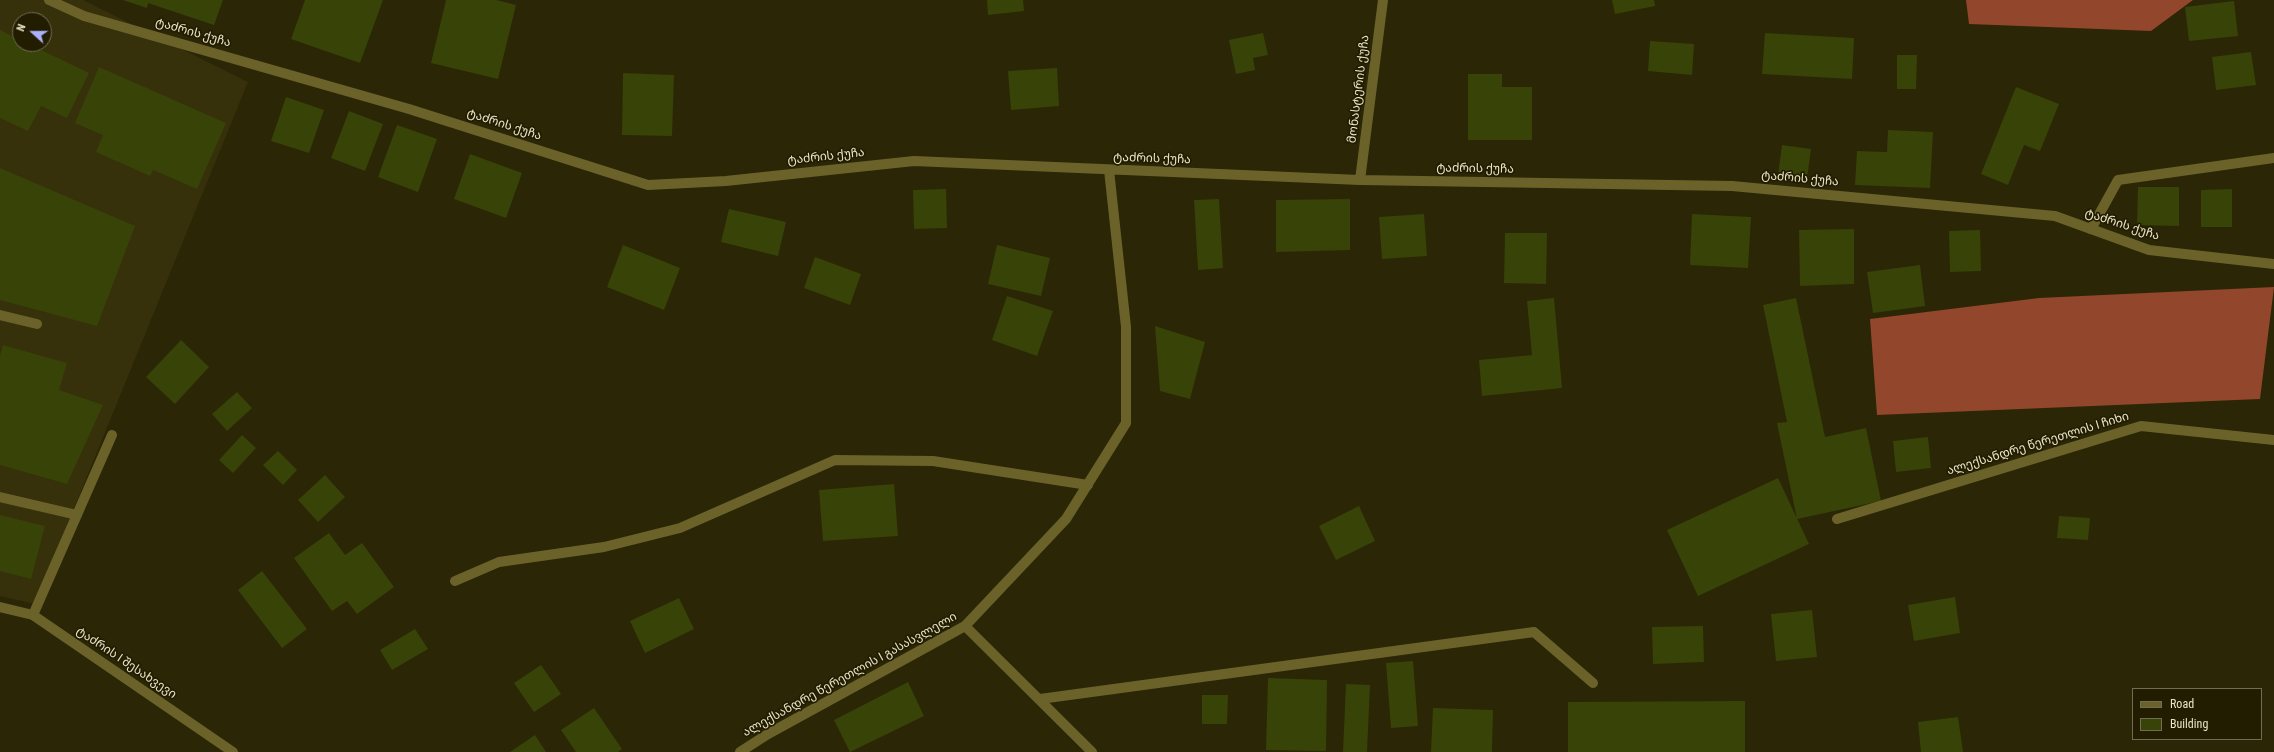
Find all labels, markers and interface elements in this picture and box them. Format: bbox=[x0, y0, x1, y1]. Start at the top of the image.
north arrow bbox=[12, 12, 52, 52]
street label: ტაძრის ქუჩა bbox=[154, 15, 232, 51]
text: N bbox=[14, 22, 29, 33]
street label: მონასტერის ქუჩა bbox=[1345, 34, 1373, 144]
street label: ტაძრის ქუჩა bbox=[465, 106, 543, 144]
street label: ტაძრის ქუჩა bbox=[787, 146, 865, 168]
street label: ტაძრის ქუჩა bbox=[1113, 150, 1191, 168]
street label: ტაძრის ქუჩა bbox=[1436, 161, 1514, 177]
street label: ტაძრის ქუჩა bbox=[1761, 168, 1839, 190]
street label: ტაძრის ქუჩა bbox=[2083, 206, 2161, 244]
street label: ალექსანდრე წერეთლის I ჩიხი bbox=[1945, 409, 2131, 479]
street label: ალექსანდრე წერეთლის I გასასვლელი bbox=[740, 610, 960, 740]
street label: ტაძრის I შესახვევი bbox=[73, 624, 179, 702]
legend bbox=[2132, 688, 2262, 740]
text: Road bbox=[2170, 697, 2194, 711]
text: Building bbox=[2170, 717, 2208, 731]

